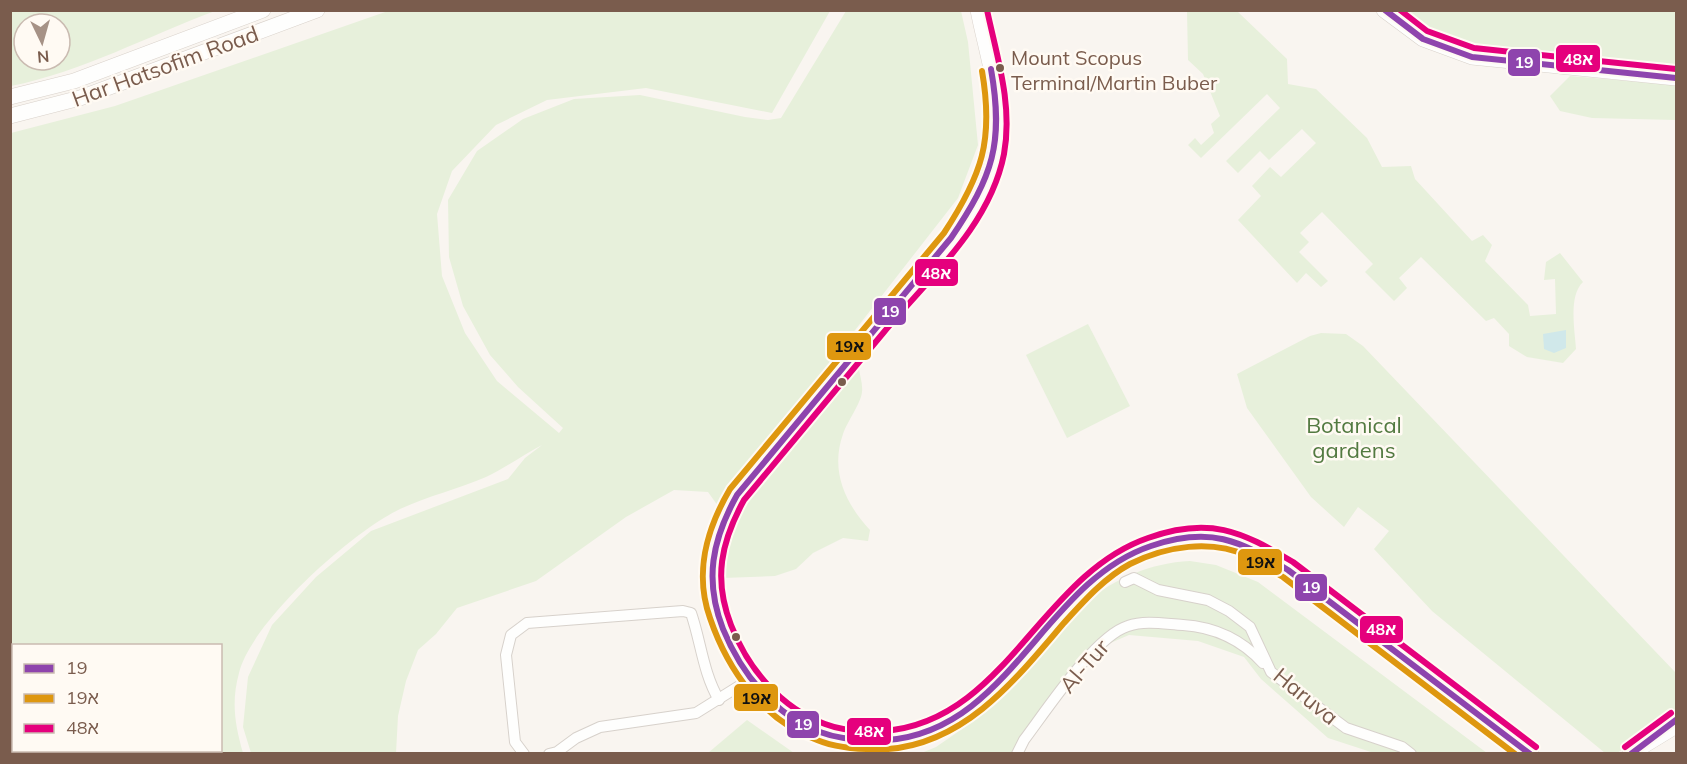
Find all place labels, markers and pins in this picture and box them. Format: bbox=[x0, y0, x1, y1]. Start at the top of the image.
place label: Mount Scopus Terminal/Martin Buber bbox=[1011, 45, 1218, 95]
marker: Mount Scopus Terminal/Martin Buber bbox=[994, 62, 1006, 74]
unlabelled marker bbox=[836, 376, 848, 388]
unlabelled marker bbox=[730, 631, 742, 643]

